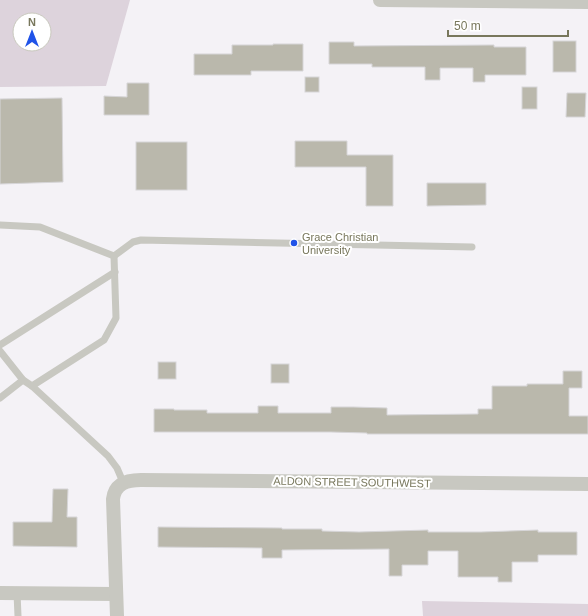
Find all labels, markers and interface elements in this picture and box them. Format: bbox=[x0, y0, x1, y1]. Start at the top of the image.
north arrow bbox=[12, 12, 52, 52]
scale bar bbox=[448, 12, 568, 38]
text: N bbox=[28, 16, 36, 28]
text: 50 m bbox=[454, 19, 481, 33]
place label: Grace Christian University bbox=[302, 231, 378, 256]
marker: Grace Christian University bbox=[289, 238, 299, 248]
street label: ALDON STREET SOUTHWEST bbox=[273, 475, 431, 489]

